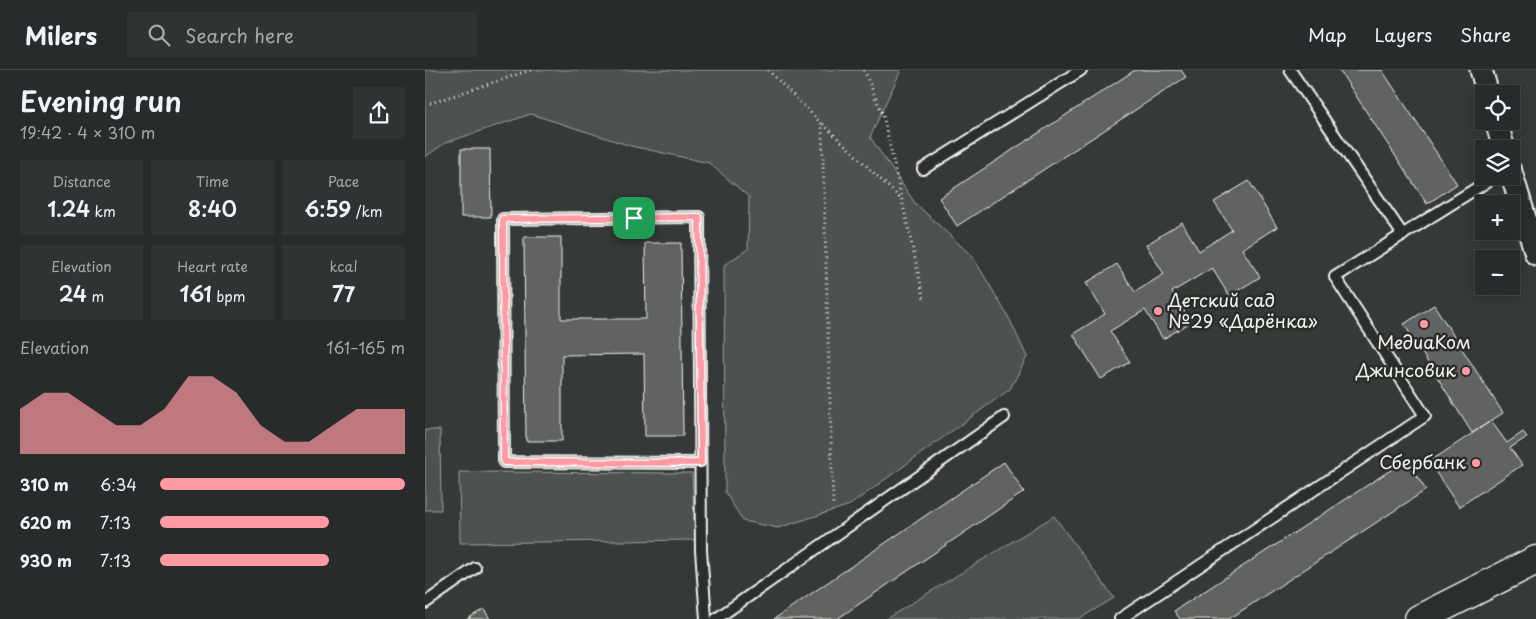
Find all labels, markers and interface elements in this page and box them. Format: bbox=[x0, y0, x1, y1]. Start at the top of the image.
search box bbox=[127, 12, 477, 57]
text: Milers bbox=[25, 17, 97, 53]
icon: search bbox=[145, 21, 173, 49]
text: Search here bbox=[185, 21, 294, 49]
text: Map bbox=[1308, 21, 1347, 48]
text: Layers bbox=[1375, 21, 1432, 48]
text: Share bbox=[1460, 21, 1511, 48]
text: Evening run bbox=[20, 79, 182, 122]
map controls bbox=[1475, 85, 1520, 295]
button: locate bbox=[1475, 85, 1520, 130]
button: share bbox=[353, 87, 405, 139]
text: 19:42 · 4 × 310 m bbox=[20, 120, 155, 144]
button: layers bbox=[1475, 140, 1520, 185]
text: Distance bbox=[52, 171, 111, 192]
text: Time bbox=[196, 171, 229, 192]
text: Pace bbox=[328, 171, 359, 192]
text: 1.24 bbox=[47, 192, 90, 224]
text: 8:40 bbox=[188, 192, 237, 224]
text: 6:59 bbox=[304, 192, 351, 224]
button: + bbox=[1475, 195, 1520, 240]
pin bbox=[613, 197, 655, 239]
text: km bbox=[90, 201, 116, 222]
text: /km bbox=[351, 201, 383, 222]
icon: arrive bbox=[620, 204, 648, 232]
button: − bbox=[1475, 250, 1520, 295]
text: Elevation bbox=[51, 256, 112, 277]
text: Heart rate bbox=[177, 256, 248, 277]
text: kcal bbox=[330, 256, 357, 277]
text: 24 bbox=[59, 277, 87, 309]
text: 161 bbox=[180, 277, 212, 309]
text: 77 bbox=[332, 277, 355, 309]
text: m bbox=[87, 286, 104, 307]
text: bpm bbox=[212, 286, 245, 307]
place label: Детский сад №29 «Дарёнка» bbox=[1167, 286, 1318, 334]
marker: Детский сад №29 «Дарёнка» bbox=[1152, 305, 1164, 317]
marker: МедиаКом bbox=[1418, 318, 1430, 330]
place label: МедиаКом bbox=[1377, 328, 1471, 355]
text: Elevation bbox=[20, 335, 89, 359]
text: 161–165 m bbox=[326, 335, 405, 359]
place label: Джинсовик bbox=[1355, 356, 1456, 383]
marker: Джинсовик bbox=[1460, 365, 1472, 377]
place label: Сбербанк bbox=[1379, 448, 1466, 475]
marker: Сбербанк bbox=[1470, 457, 1482, 469]
text: 310 m bbox=[20, 472, 69, 496]
text: 6:34 bbox=[100, 472, 137, 496]
text: 620 m bbox=[20, 510, 71, 534]
text: 7:13 bbox=[100, 510, 131, 534]
text: 930 m bbox=[20, 548, 72, 572]
text: 7:13 bbox=[100, 548, 131, 572]

